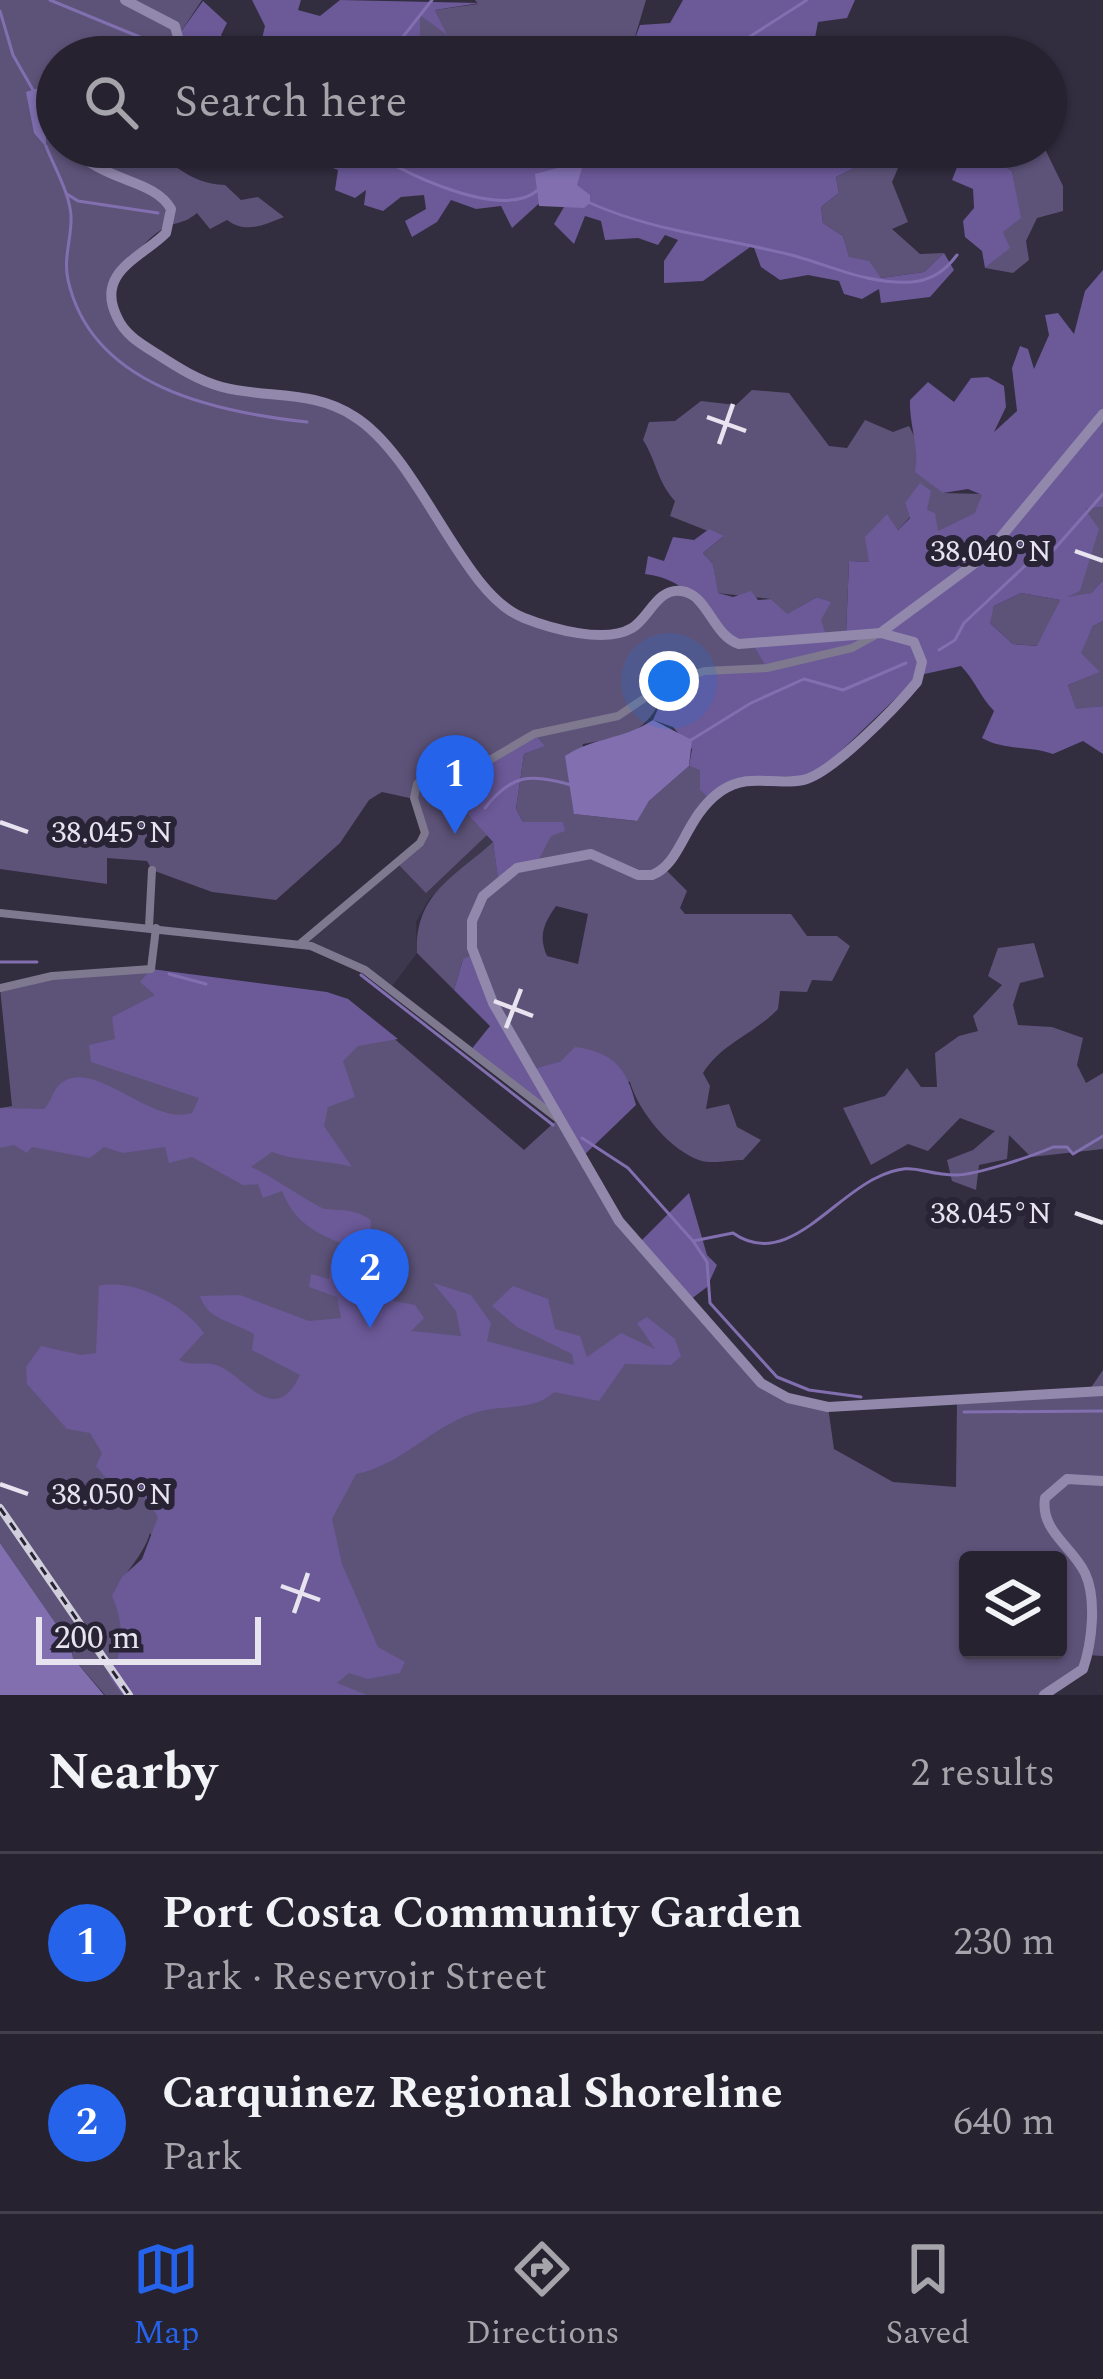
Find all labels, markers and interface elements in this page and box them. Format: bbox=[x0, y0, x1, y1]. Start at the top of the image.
search box bbox=[36, 36, 1067, 168]
text: Search here bbox=[174, 68, 407, 137]
icon: search bbox=[78, 69, 144, 135]
text: 38.040°N bbox=[930, 529, 1052, 575]
your location bbox=[639, 651, 699, 711]
pin: 1 bbox=[416, 735, 494, 834]
text: 38.045°N bbox=[51, 810, 173, 856]
text: 38.045°N bbox=[930, 1191, 1052, 1237]
pin: 2 bbox=[331, 1229, 409, 1328]
text: 38.050°N bbox=[51, 1472, 173, 1518]
map controls bbox=[959, 1551, 1067, 1659]
button: layers bbox=[959, 1551, 1067, 1659]
scale bar bbox=[36, 1611, 261, 1664]
text: 200 m bbox=[54, 1613, 140, 1663]
text: Nearby bbox=[48, 1734, 217, 1812]
text: 2 results bbox=[911, 1744, 1055, 1803]
text: Port Costa Community Garden bbox=[162, 1879, 802, 1948]
text: 1 bbox=[76, 1913, 98, 1972]
text: 230 m bbox=[953, 1913, 1055, 1972]
text: Park · Reservoir Street bbox=[162, 1948, 547, 2007]
text: Carquinez Regional Shoreline bbox=[162, 2059, 783, 2128]
text: 2 bbox=[76, 2093, 98, 2152]
text: 640 m bbox=[953, 2093, 1055, 2152]
text: Park bbox=[162, 2128, 242, 2187]
tab: Map bbox=[133, 2236, 199, 2358]
tab: Directions bbox=[465, 2236, 619, 2358]
tab: Saved bbox=[885, 2236, 970, 2358]

